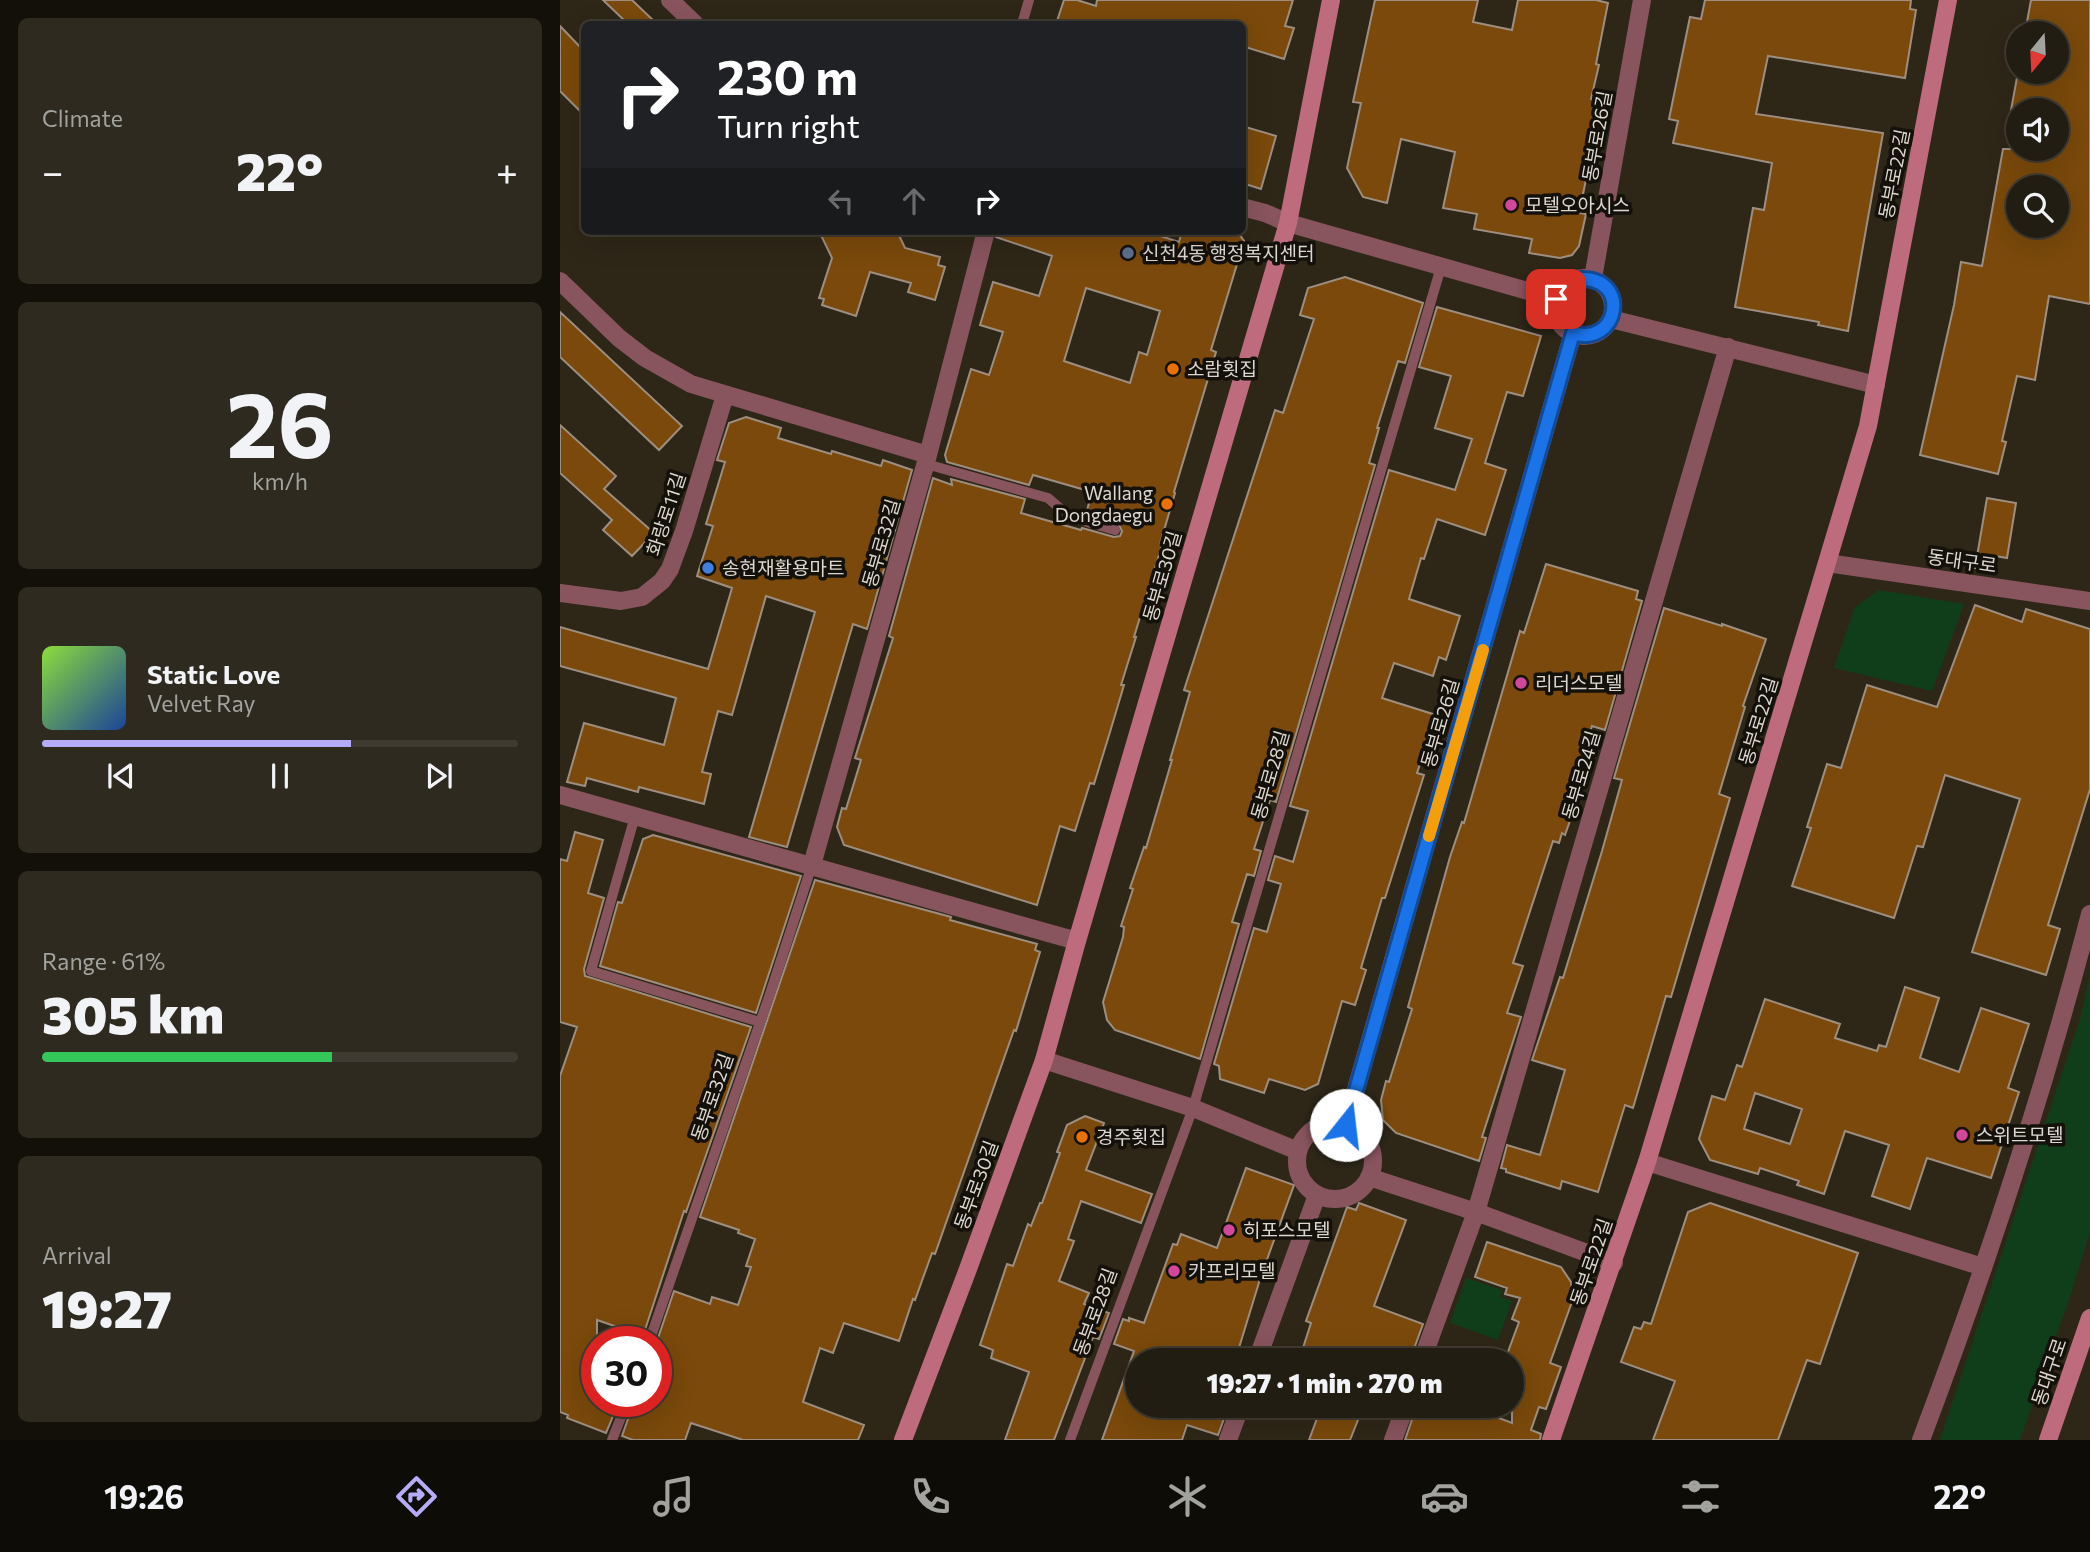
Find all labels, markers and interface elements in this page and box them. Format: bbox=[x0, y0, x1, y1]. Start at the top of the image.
north arrow bbox=[2006, 21, 2068, 84]
map controls bbox=[2006, 21, 2069, 238]
text: 230 m bbox=[717, 45, 858, 105]
icon: right bbox=[602, 49, 693, 140]
street label: 동부로26길 bbox=[1577, 89, 1616, 183]
button: sound bbox=[2006, 98, 2069, 161]
text: Climate bbox=[42, 104, 123, 132]
text: Turn right bbox=[717, 105, 860, 145]
street label: 동부로22길 bbox=[1874, 127, 1913, 221]
text: 22° bbox=[236, 138, 323, 202]
text: − bbox=[42, 147, 64, 194]
text: + bbox=[496, 147, 518, 194]
button: search bbox=[2006, 175, 2069, 238]
icon: left bbox=[822, 182, 860, 220]
icon: ahead bbox=[895, 182, 933, 220]
icon: right bbox=[968, 182, 1006, 220]
place label: 모텔오아시스 bbox=[1525, 193, 1630, 216]
marker: 모텔오아시스 bbox=[1503, 197, 1519, 213]
place label: 신천4동 행정복지센터 bbox=[1142, 241, 1314, 264]
marker: 신천4동 행정복지센터 bbox=[1120, 245, 1136, 261]
pin bbox=[1526, 269, 1586, 329]
icon: arrive bbox=[1537, 280, 1575, 318]
place label: 소람횟집 bbox=[1187, 357, 1257, 380]
marker: 소람횟집 bbox=[1165, 361, 1181, 377]
text: 26 bbox=[226, 365, 334, 477]
text: km/h bbox=[252, 467, 308, 495]
street label: 화랑로11길 bbox=[641, 469, 690, 558]
place label: Wallang Dongdaegu bbox=[1055, 481, 1153, 526]
street label: 동부로32길 bbox=[857, 496, 904, 590]
marker: Wallang Dongdaegu bbox=[1159, 496, 1175, 512]
street label: 동부로30길 bbox=[1138, 528, 1185, 624]
street label: 동대구로 bbox=[1926, 544, 1998, 577]
place label: 송현재활용마트 bbox=[722, 556, 844, 579]
marker: 송현재활용마트 bbox=[700, 560, 716, 576]
text: Static Love bbox=[147, 658, 280, 689]
place label: 리더스모텔 bbox=[1535, 671, 1622, 694]
street label: 동부로22길 bbox=[1733, 674, 1782, 768]
marker: 리더스모텔 bbox=[1513, 675, 1529, 691]
street label: 동부로26길 bbox=[1416, 676, 1463, 770]
text: Velvet Ray bbox=[147, 689, 255, 717]
street label: 동부로28길 bbox=[1246, 728, 1293, 822]
street label: 동부로24길 bbox=[1557, 728, 1604, 822]
icon: previous bbox=[102, 757, 140, 795]
icon: pause bbox=[261, 757, 299, 795]
icon: next bbox=[420, 757, 458, 795]
text: Range · 61% bbox=[42, 947, 165, 975]
text: 305 km bbox=[42, 981, 224, 1045]
street label: 동부로32길 bbox=[686, 1050, 737, 1144]
position arrow bbox=[1309, 1088, 1383, 1162]
place label: 스위트모텔 bbox=[1976, 1123, 2063, 1146]
place label: 경주횟집 bbox=[1096, 1125, 1166, 1148]
marker: 스위트모텔 bbox=[1954, 1127, 1970, 1143]
marker: 경주횟집 bbox=[1074, 1129, 1090, 1145]
street label: 동부로30길 bbox=[949, 1137, 1002, 1233]
street label: 동부로22길 bbox=[1565, 1215, 1616, 1309]
place label: 히포스모텔 bbox=[1243, 1218, 1330, 1241]
marker: 히포스모텔 bbox=[1221, 1222, 1237, 1238]
text: Arrival bbox=[42, 1241, 112, 1269]
place label: 카프리모텔 bbox=[1188, 1259, 1275, 1282]
marker: 카프리모텔 bbox=[1166, 1263, 1182, 1279]
street label: 동부로28길 bbox=[1068, 1265, 1121, 1359]
text: 19:27 bbox=[42, 1275, 172, 1339]
speed limit sign: 30 bbox=[581, 1326, 672, 1417]
street label: 동대구로 bbox=[2026, 1335, 2071, 1409]
text: 19:27 · 1 min · 270 m bbox=[1206, 1367, 1443, 1398]
icon: directions bbox=[392, 1472, 441, 1521]
icon: music bbox=[649, 1472, 698, 1521]
icon: phone bbox=[906, 1472, 955, 1521]
icon: climate bbox=[1163, 1472, 1212, 1521]
icon: car bbox=[1420, 1472, 1469, 1521]
icon: filters bbox=[1676, 1472, 1725, 1521]
text: 19:26 bbox=[104, 1476, 184, 1516]
text: 22° bbox=[1933, 1476, 1986, 1516]

